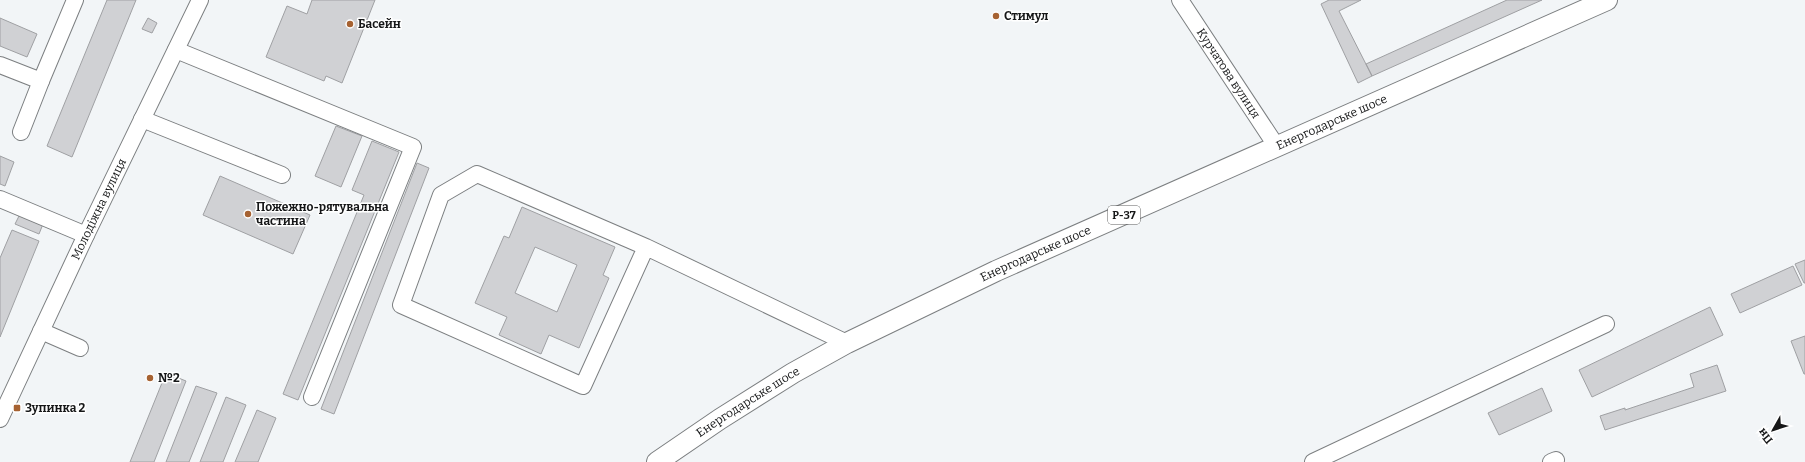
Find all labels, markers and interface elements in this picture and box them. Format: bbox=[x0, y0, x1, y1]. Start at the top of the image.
place label: Стимул bbox=[1004, 9, 1049, 23]
marker: Стимул bbox=[991, 11, 1001, 21]
place label: Басейн bbox=[358, 17, 401, 31]
marker: Басейн bbox=[345, 19, 355, 29]
street label: Курчатова вулиця bbox=[1194, 26, 1263, 121]
street label: Енергодарське шосе bbox=[1274, 91, 1389, 153]
street label: Молодіжна вулиця bbox=[68, 156, 129, 262]
place label: Пожежно-рятувальна частина bbox=[256, 200, 389, 228]
road number: Р-37 bbox=[1108, 206, 1140, 224]
marker: Пожежно-рятувальна частина bbox=[243, 209, 253, 219]
street label: Енергодарське шосе bbox=[978, 223, 1093, 285]
street label: Енергодарське шосе bbox=[694, 364, 802, 440]
place label: №2 bbox=[158, 371, 180, 385]
marker: №2 bbox=[145, 373, 155, 383]
place label: Зупинка 2 bbox=[25, 401, 86, 415]
marker: Зупинка 2 bbox=[12, 403, 22, 413]
north arrow bbox=[1753, 410, 1793, 450]
text: Пн bbox=[1755, 425, 1776, 446]

